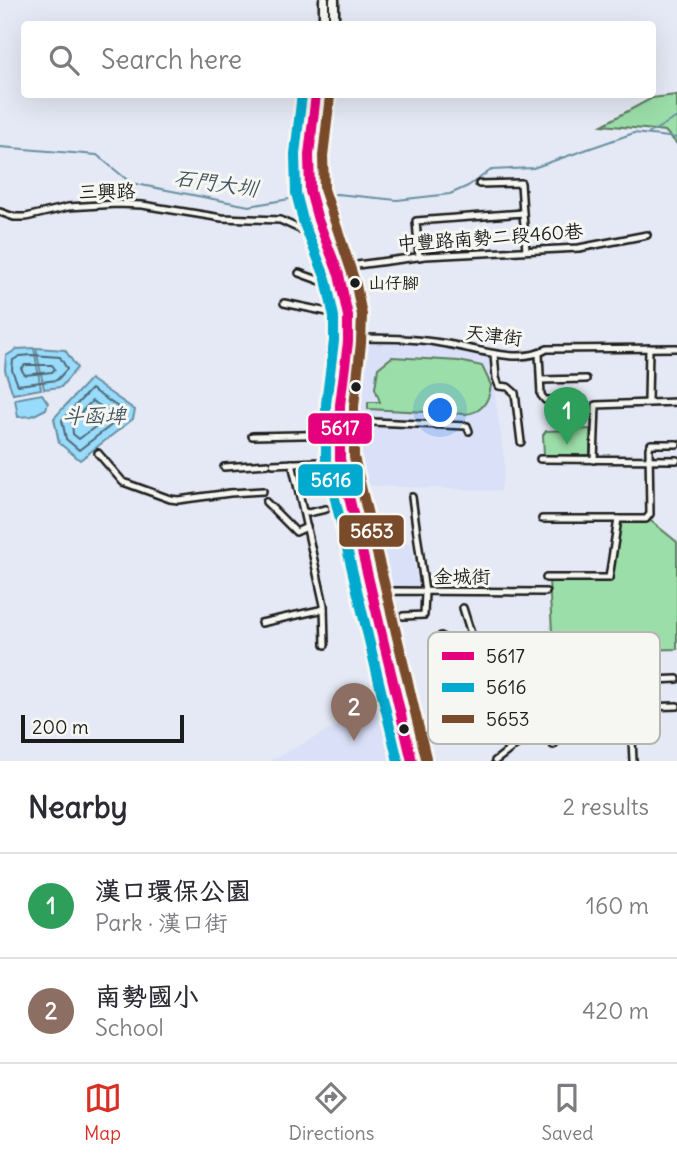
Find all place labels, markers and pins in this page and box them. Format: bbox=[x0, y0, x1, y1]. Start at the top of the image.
place label: 山仔腳 bbox=[368, 272, 419, 294]
marker: 山仔腳 bbox=[348, 276, 362, 290]
unlabelled marker bbox=[349, 380, 363, 394]
pin: 1 bbox=[544, 387, 590, 445]
pin: 2 bbox=[331, 683, 377, 741]
unlabelled marker bbox=[397, 722, 411, 736]

